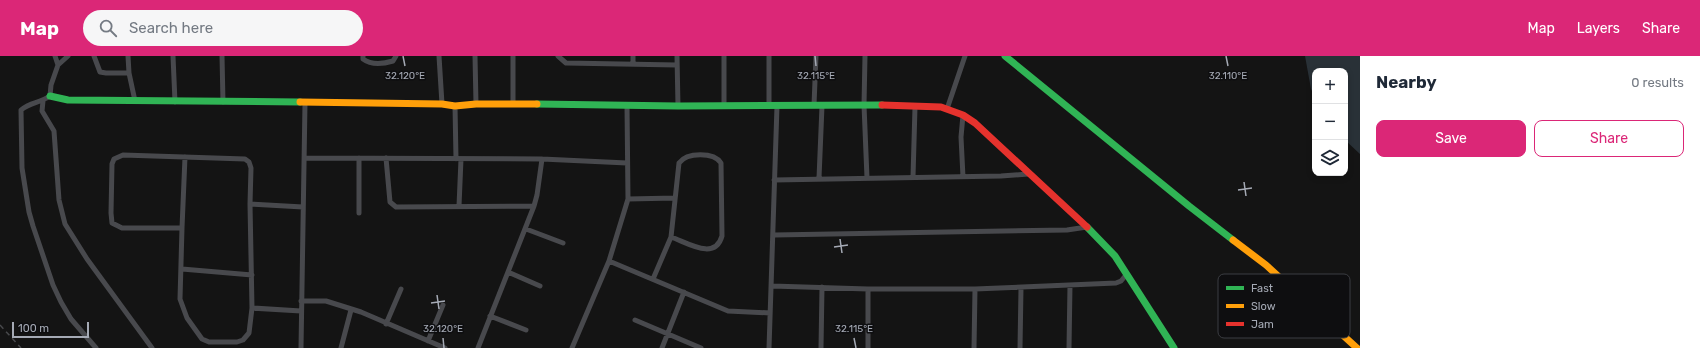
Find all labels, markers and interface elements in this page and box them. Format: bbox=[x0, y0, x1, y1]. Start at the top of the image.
search box bbox=[83, 10, 363, 46]
text: Map bbox=[20, 17, 59, 40]
icon: search bbox=[97, 17, 119, 39]
text: Search here bbox=[129, 19, 213, 37]
text: Map bbox=[1528, 20, 1555, 37]
text: Layers bbox=[1577, 20, 1620, 37]
text: Share bbox=[1642, 20, 1680, 37]
map controls bbox=[1312, 68, 1348, 176]
button: + bbox=[1312, 68, 1348, 104]
text: 32.120°E bbox=[385, 70, 425, 82]
text: 32.115°E bbox=[797, 70, 835, 82]
text: 32.110°E bbox=[1209, 70, 1247, 82]
text: Nearby bbox=[1376, 72, 1437, 92]
text: 0 results bbox=[1631, 75, 1684, 90]
button: − bbox=[1312, 104, 1348, 140]
button: Save bbox=[1376, 120, 1526, 157]
button: Share bbox=[1534, 120, 1684, 157]
button: layers bbox=[1312, 140, 1348, 176]
legend bbox=[1218, 274, 1350, 338]
text: Fast bbox=[1251, 282, 1274, 295]
text: Slow bbox=[1251, 300, 1276, 313]
text: Jam bbox=[1251, 318, 1274, 331]
scale bar bbox=[12, 320, 89, 339]
text: 100 m bbox=[18, 322, 49, 335]
text: 32.120°E bbox=[423, 323, 463, 335]
text: 32.115°E bbox=[835, 323, 873, 335]

